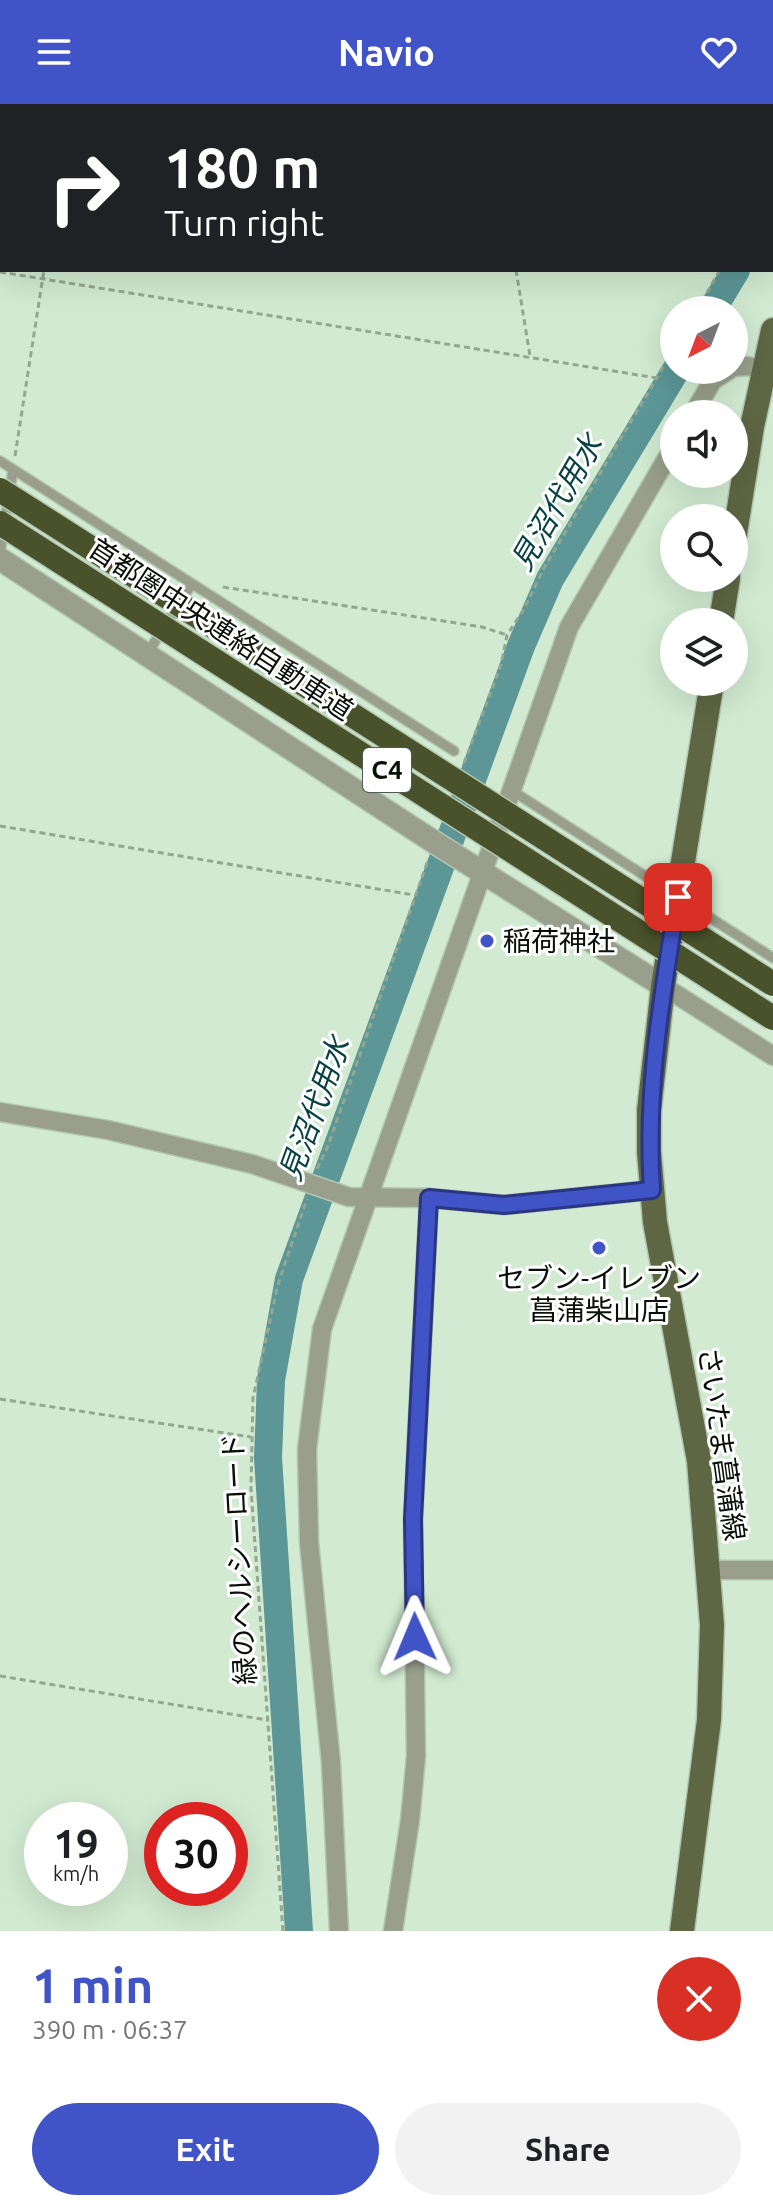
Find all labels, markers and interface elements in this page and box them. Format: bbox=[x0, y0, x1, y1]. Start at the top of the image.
icon: menu bbox=[32, 30, 76, 74]
icon: heart bbox=[697, 30, 741, 74]
text: Navio bbox=[338, 32, 435, 73]
icon: right bbox=[32, 136, 136, 240]
text: 180 m bbox=[164, 136, 320, 199]
text: Turn right bbox=[164, 202, 324, 243]
north arrow bbox=[660, 296, 748, 384]
map controls bbox=[660, 296, 748, 696]
button: sound bbox=[660, 400, 748, 488]
water label: 見沼代用水 bbox=[504, 426, 610, 576]
button: search bbox=[660, 504, 748, 592]
street label: 首都圏中央連絡自動車道 bbox=[84, 532, 359, 725]
button: layers bbox=[660, 608, 748, 696]
road number: C4 bbox=[363, 748, 411, 792]
pin bbox=[644, 863, 712, 931]
icon: arrive bbox=[656, 875, 700, 919]
place label: 稲荷神社 bbox=[503, 925, 615, 956]
marker: 稲荷神社 bbox=[478, 932, 496, 950]
water label: 見沼代用水 bbox=[272, 1030, 357, 1185]
marker: セブン-イレブン 菖蒲柴山店 bbox=[590, 1239, 608, 1257]
place label: セブン-イレブン 菖蒲柴山店 bbox=[497, 1262, 701, 1325]
street label: さいたま菖蒲線 bbox=[694, 1345, 751, 1543]
street label: 緑のヘルシーロード bbox=[216, 1432, 261, 1686]
position arrow bbox=[373, 1595, 457, 1679]
speed limit sign: 30 bbox=[144, 1802, 248, 1906]
text: 19 bbox=[53, 1821, 99, 1866]
text: km/h bbox=[53, 1862, 99, 1885]
button: close bbox=[657, 1957, 741, 2041]
text: 1 min bbox=[32, 1958, 153, 2012]
text: 390 m · 06:37 bbox=[32, 2015, 188, 2044]
button: Exit bbox=[32, 2103, 379, 2195]
button: Share bbox=[395, 2103, 741, 2195]

